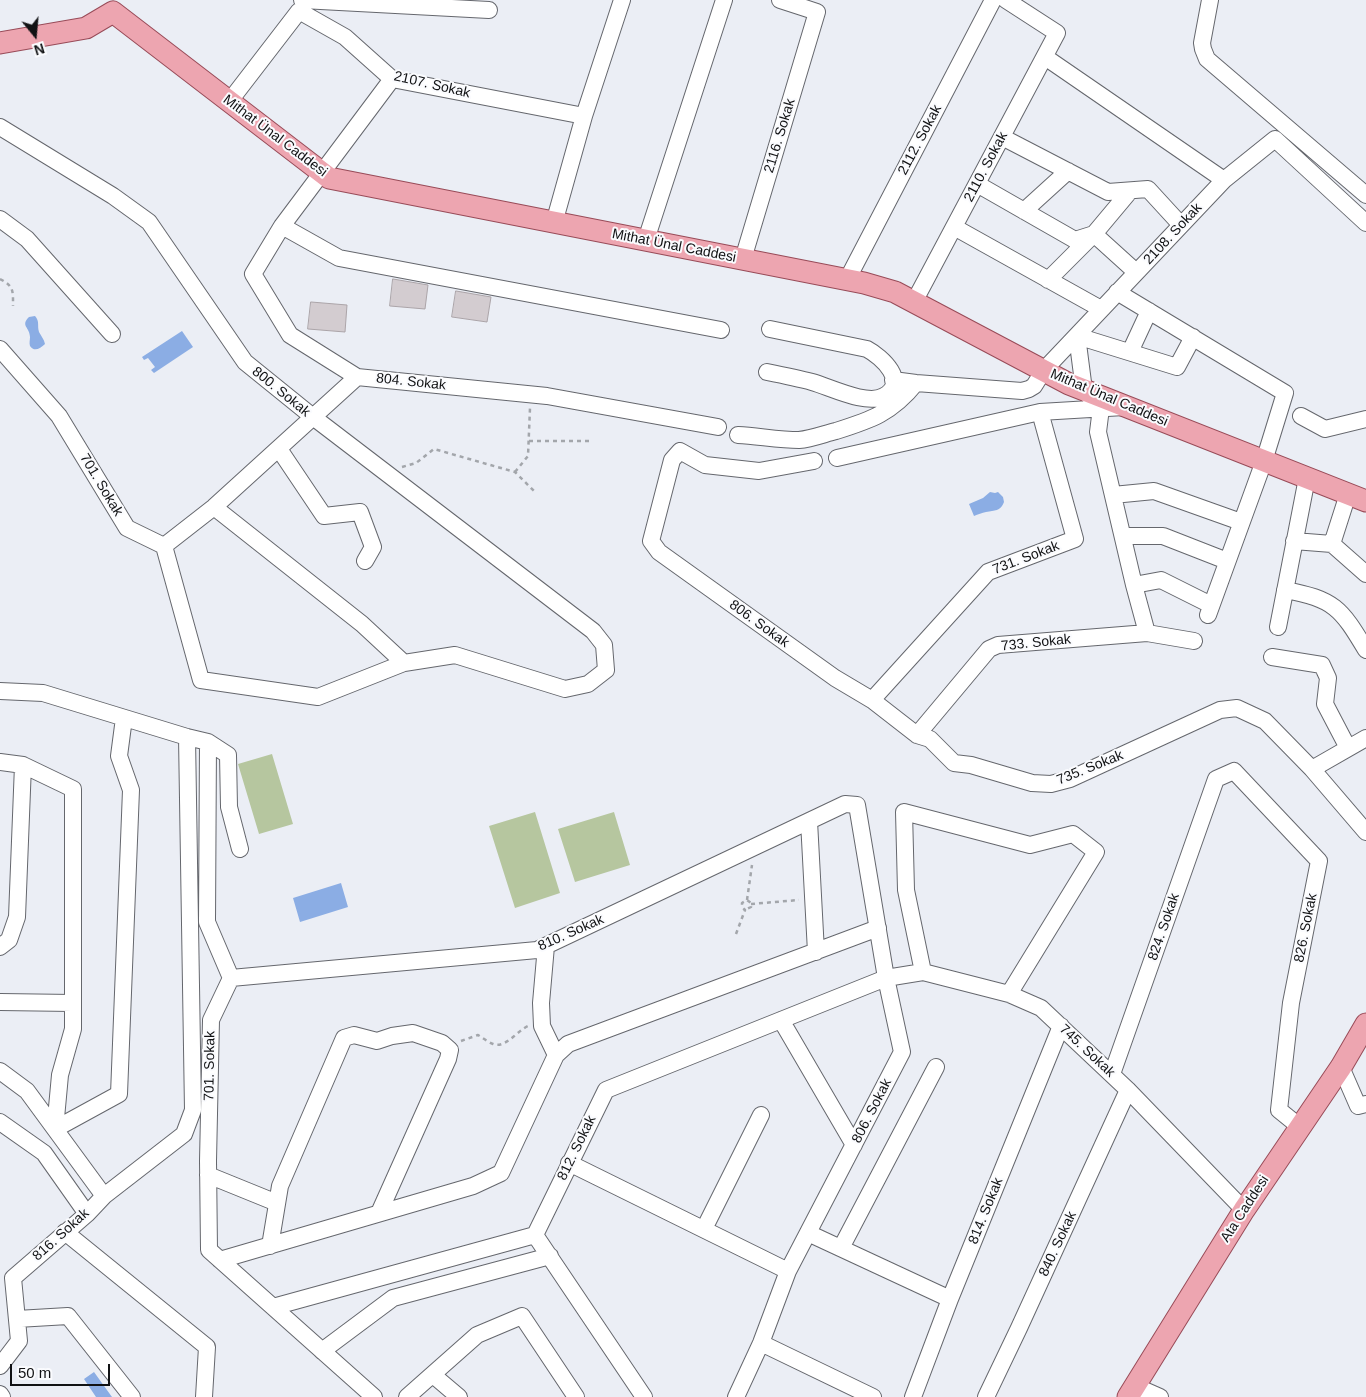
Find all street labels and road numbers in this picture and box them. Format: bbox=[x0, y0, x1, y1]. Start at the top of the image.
street label: 2107. Sokak bbox=[392, 68, 472, 102]
street label: Mithat Ünal Caddesi bbox=[220, 91, 330, 181]
street label: 2116. Sokak bbox=[761, 97, 799, 175]
street label: 2112. Sokak bbox=[895, 102, 945, 178]
street label: 2110. Sokak bbox=[961, 129, 1011, 205]
street label: 2108. Sokak bbox=[1140, 200, 1206, 268]
street label: Mithat Ünal Caddesi bbox=[611, 226, 737, 266]
street label: 800. Sokak bbox=[248, 363, 314, 421]
street label: Mithat Ünal Caddesi bbox=[1048, 366, 1170, 430]
street label: 804. Sokak bbox=[375, 370, 447, 394]
street label: 701. Sokak bbox=[76, 451, 126, 519]
street label: 731. Sokak bbox=[990, 538, 1062, 578]
street label: 806. Sokak bbox=[726, 597, 792, 651]
street label: 733. Sokak bbox=[1000, 631, 1072, 655]
street label: 735. Sokak bbox=[1054, 747, 1126, 789]
street label: 824. Sokak bbox=[1145, 891, 1183, 963]
street label: 826. Sokak bbox=[1291, 892, 1321, 964]
street label: 810. Sokak bbox=[536, 911, 606, 955]
street label: 745. Sokak bbox=[1056, 1021, 1118, 1081]
street label: 701. Sokak bbox=[201, 1031, 219, 1101]
street label: 806. Sokak bbox=[849, 1076, 895, 1146]
street label: 812. Sokak bbox=[554, 1113, 600, 1183]
street label: Ata Caddesi bbox=[1217, 1172, 1273, 1246]
street label: 814. Sokak bbox=[965, 1175, 1007, 1247]
street label: 816. Sokak bbox=[29, 1205, 93, 1265]
street label: 840. Sokak bbox=[1036, 1209, 1080, 1279]

